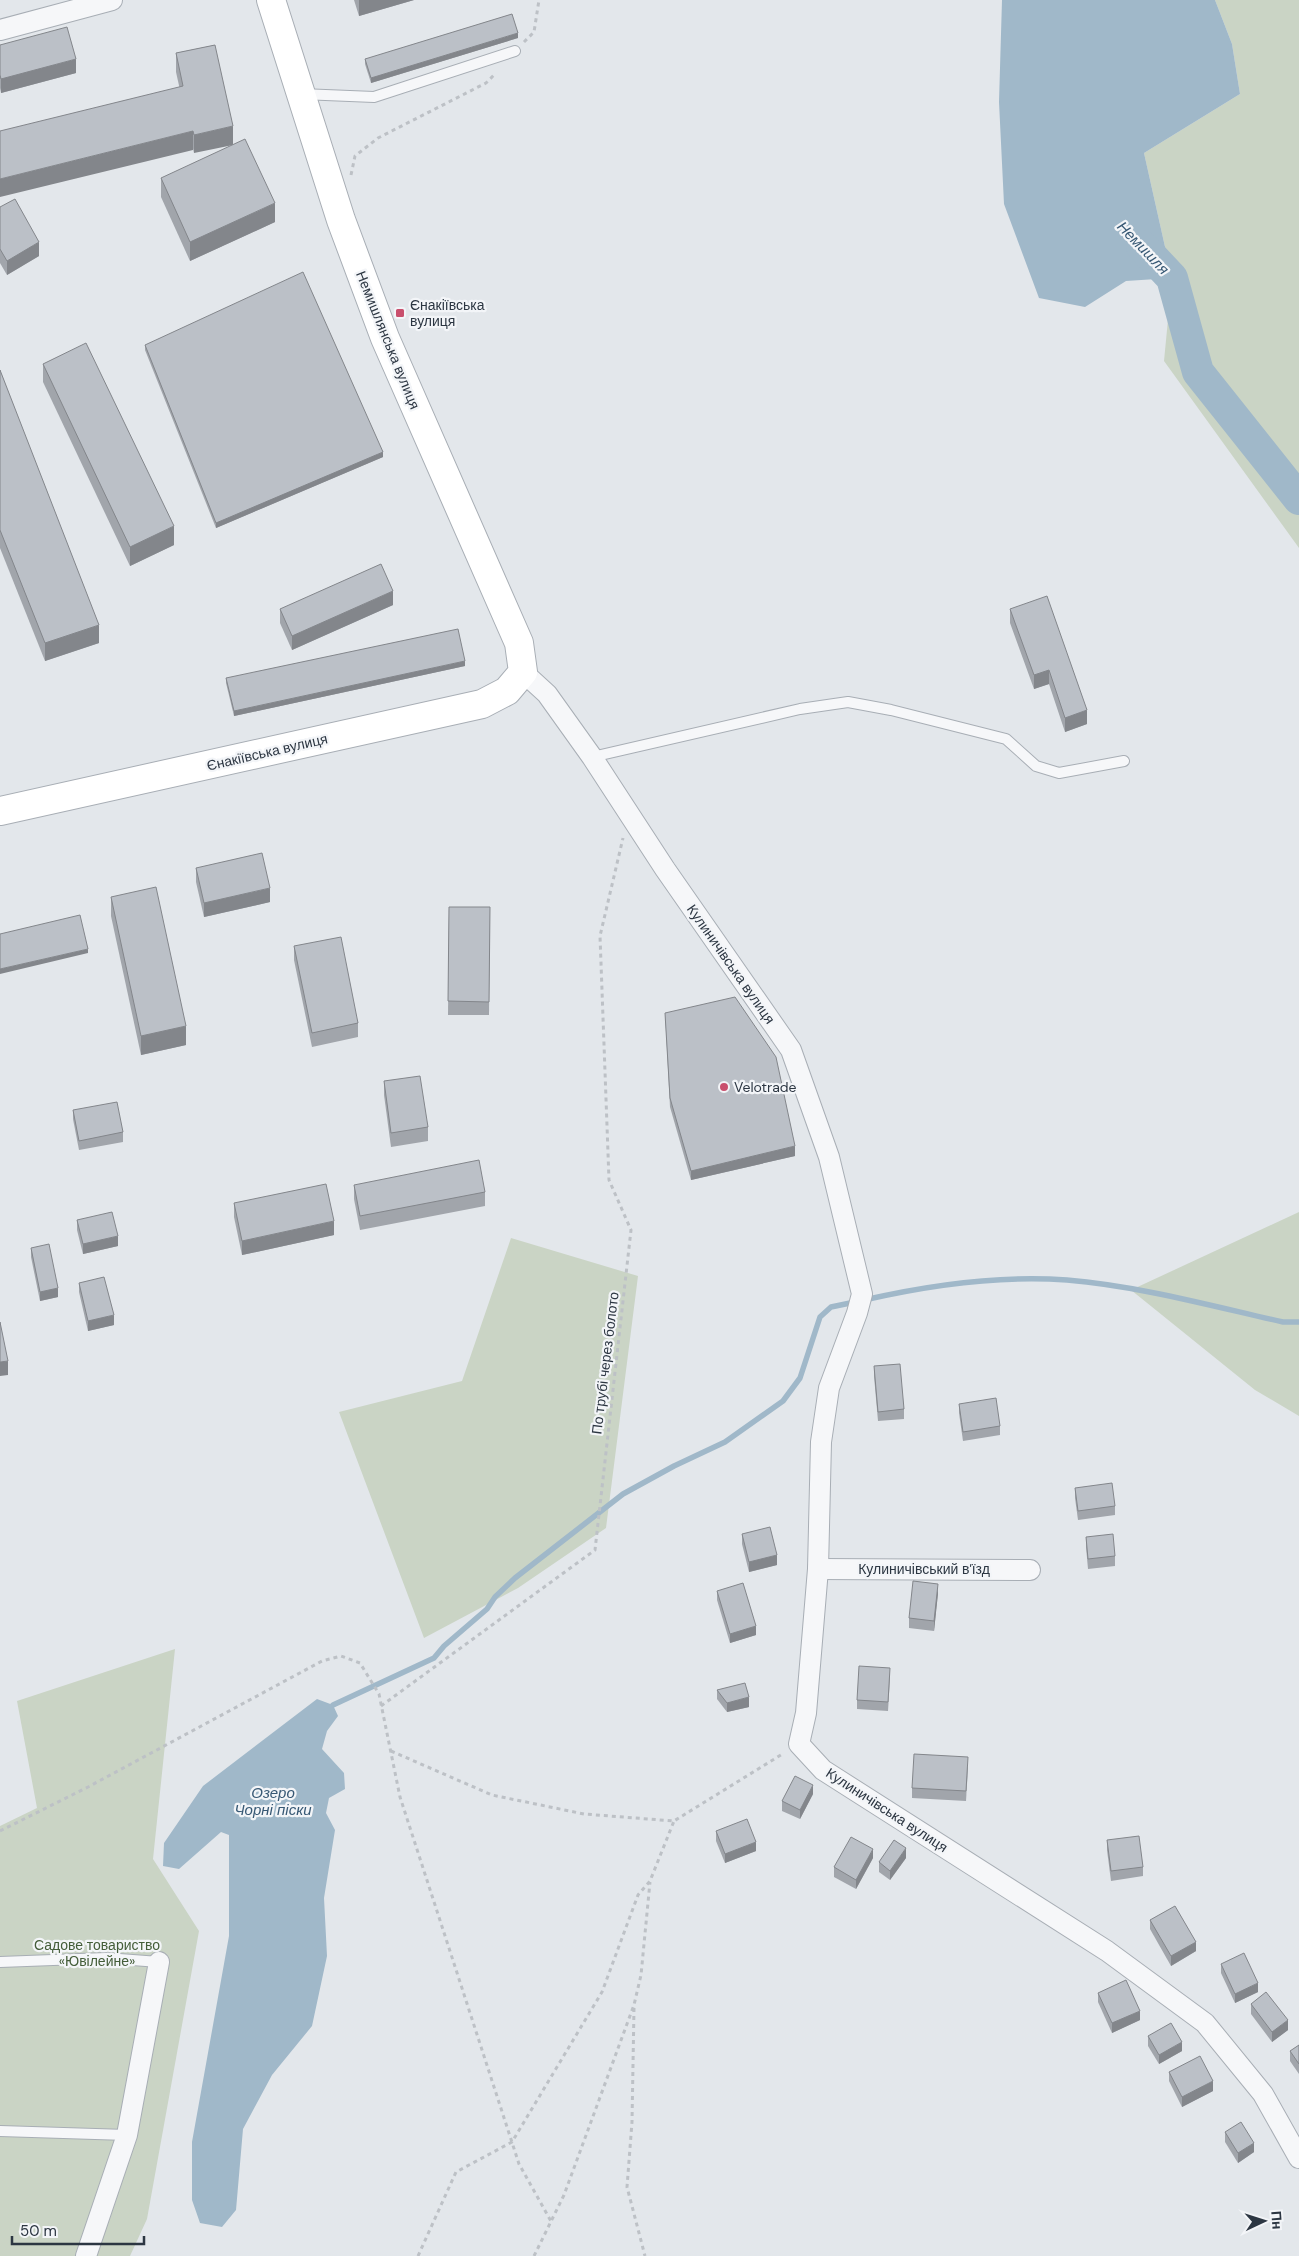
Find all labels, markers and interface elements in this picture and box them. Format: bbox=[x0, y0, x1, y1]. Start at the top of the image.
water label: Немишля bbox=[1113, 217, 1173, 279]
street label: Немишлянська вулиця bbox=[352, 268, 424, 412]
place label: Єнакіївська вулиця bbox=[410, 296, 485, 330]
marker: Єнакіївська вулиця bbox=[394, 307, 406, 319]
street label: Єнакіївська вулиця bbox=[205, 729, 329, 775]
street label: Кулиничівська вулиця bbox=[683, 901, 779, 1027]
place label: Velotrade bbox=[734, 1078, 797, 1096]
marker: Velotrade bbox=[718, 1081, 730, 1093]
street label: По трубі через болото bbox=[587, 1291, 623, 1435]
street label: Кулиничівський в'їзд bbox=[858, 1560, 990, 1578]
street label: Кулиничівська вулиця bbox=[823, 1764, 951, 1856]
water label: Озеро Чорні піски bbox=[234, 1783, 312, 1820]
park label: Садове товариство «Ювілейне» bbox=[34, 1936, 160, 1970]
north arrow bbox=[1239, 2196, 1289, 2246]
text: Пн bbox=[1267, 2210, 1287, 2230]
scale bar bbox=[12, 2214, 145, 2246]
text: 50 m bbox=[20, 2221, 57, 2241]

